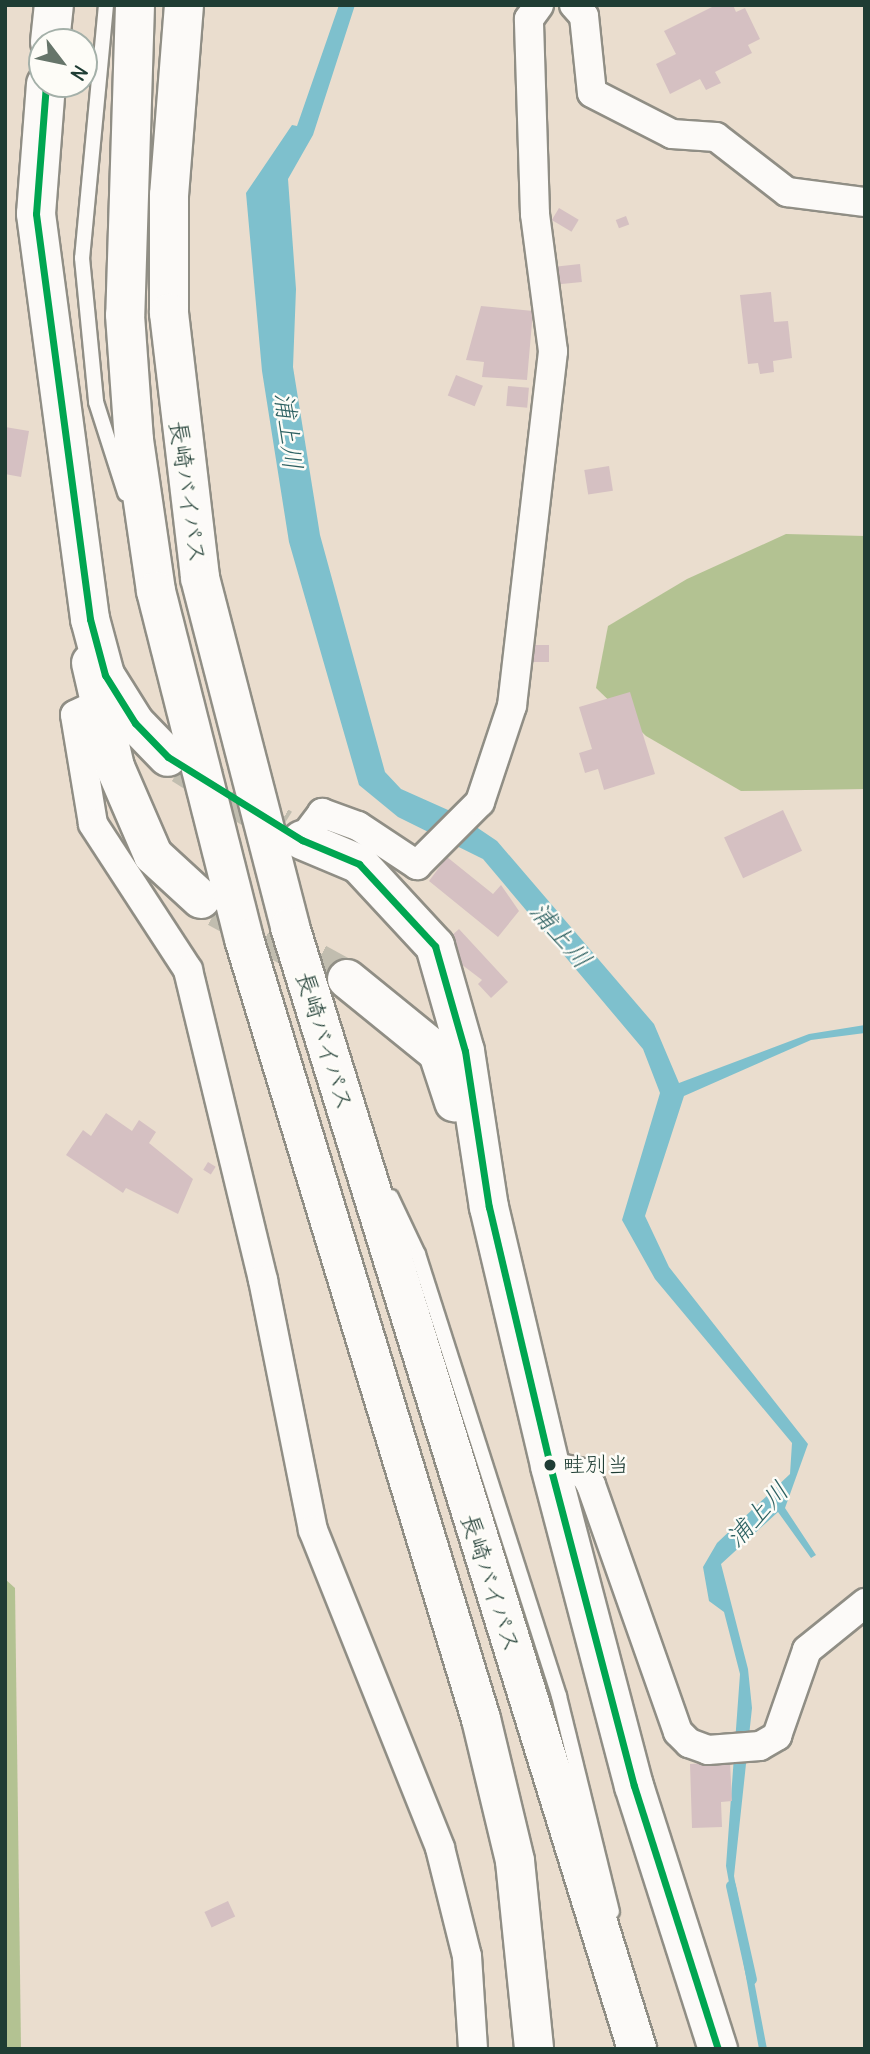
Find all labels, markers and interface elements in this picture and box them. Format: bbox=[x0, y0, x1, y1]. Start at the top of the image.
north arrow bbox=[28, 28, 98, 98]
text: N bbox=[65, 61, 93, 85]
water label: 浦上川 bbox=[269, 390, 309, 472]
street label: 長崎バイパス bbox=[164, 419, 212, 565]
water label: 浦上川 bbox=[524, 895, 598, 975]
street label: 長崎バイパス bbox=[290, 968, 360, 1114]
place label: 畦別当 bbox=[563, 1452, 629, 1478]
marker: 畦別当 bbox=[543, 1458, 557, 1472]
water label: 浦上川 bbox=[719, 1475, 795, 1553]
street label: 長崎バイパス bbox=[455, 1510, 527, 1656]

